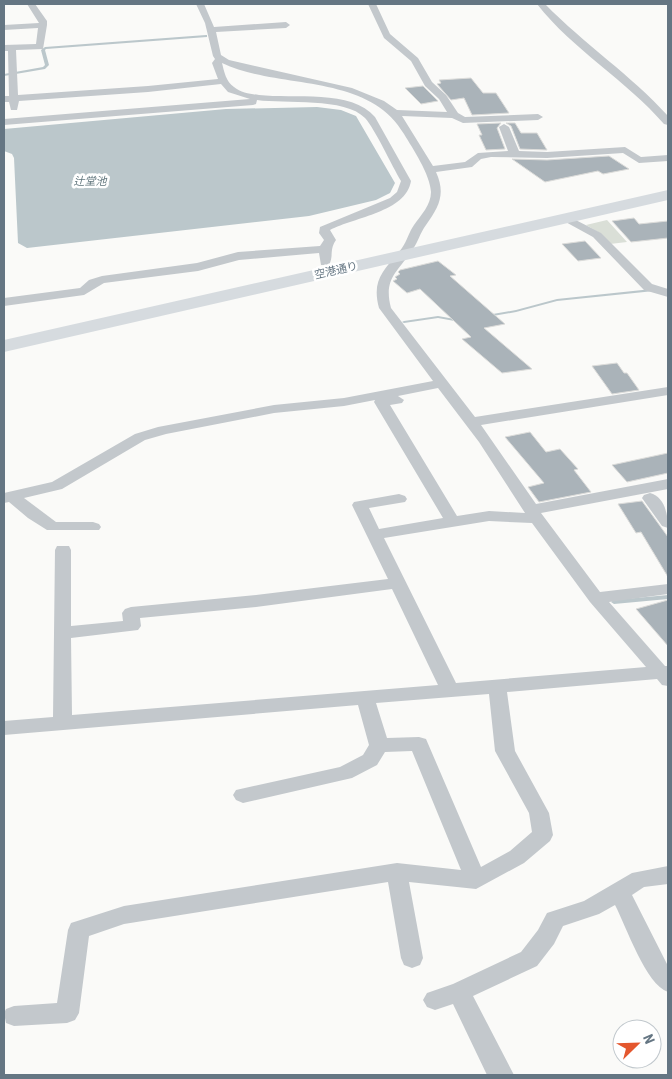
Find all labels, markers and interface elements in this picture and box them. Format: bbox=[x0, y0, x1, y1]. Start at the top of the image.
water label: 辻堂池 bbox=[74, 175, 107, 188]
street label: 空港通り bbox=[313, 259, 359, 282]
north arrow bbox=[612, 1019, 662, 1069]
text: N bbox=[640, 1032, 658, 1046]

